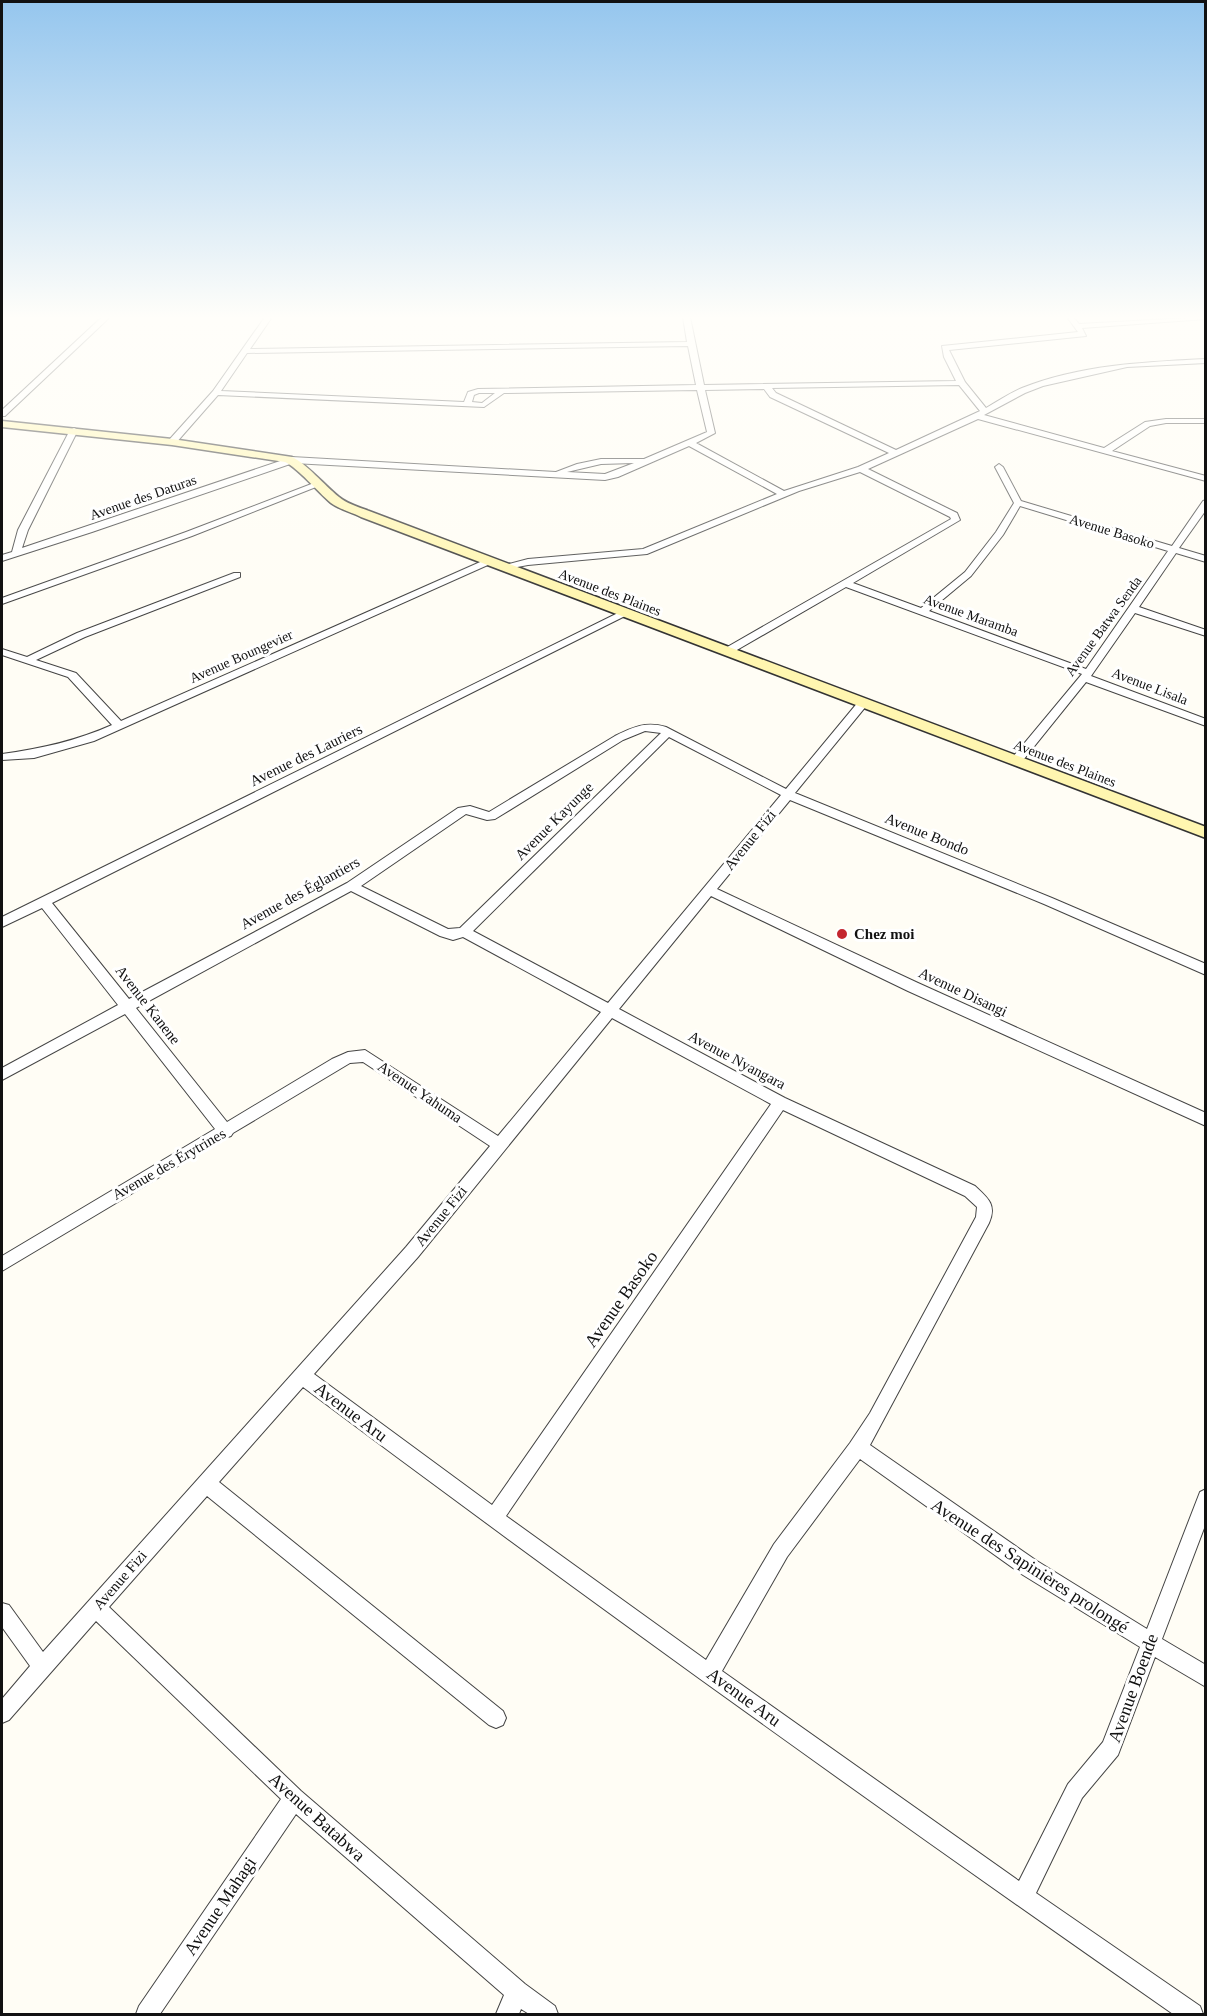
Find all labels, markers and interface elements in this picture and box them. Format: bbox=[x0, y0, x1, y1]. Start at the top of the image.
street label: Avenue des Daturas bbox=[88, 472, 198, 523]
street label: Avenue Basoko bbox=[1068, 511, 1156, 552]
street label: Avenue des Plaines bbox=[556, 566, 663, 619]
street label: Avenue Batwa Senda bbox=[1062, 573, 1145, 679]
street label: Avenue Maramba bbox=[921, 591, 1021, 640]
street label: Avenue Boungevier bbox=[187, 627, 295, 686]
street label: Avenue Lisala bbox=[1110, 665, 1191, 708]
street label: Avenue des Lauriers bbox=[247, 721, 365, 789]
street label: Avenue des Plaines bbox=[1011, 737, 1118, 790]
street label: Avenue Kayunge bbox=[512, 779, 596, 863]
street label: Avenue Fizi bbox=[721, 807, 779, 873]
street label: Avenue Bondo bbox=[883, 810, 971, 858]
street label: Avenue des Églantiers bbox=[238, 853, 363, 932]
place label: Chez moi bbox=[854, 926, 914, 942]
marker: Chez moi bbox=[835, 927, 849, 941]
street label: Avenue Kanene bbox=[112, 963, 184, 1048]
street label: Avenue Disangi bbox=[916, 964, 1010, 1020]
street label: Avenue Nyangara bbox=[686, 1028, 789, 1092]
street label: Avenue Yahuma bbox=[375, 1058, 465, 1126]
street label: Avenue des Érytrines bbox=[110, 1125, 229, 1203]
street label: Avenue Fizi bbox=[412, 1183, 470, 1249]
street label: Avenue Basoko bbox=[580, 1247, 662, 1351]
street label: Avenue Aru bbox=[311, 1378, 391, 1446]
street label: Avenue des Sapinières prolongé bbox=[928, 1495, 1132, 1637]
street label: Avenue Fizi bbox=[90, 1547, 150, 1613]
street label: Avenue Boende bbox=[1104, 1631, 1162, 1745]
street label: Avenue Aru bbox=[703, 1664, 785, 1730]
street label: Avenue Batabwa bbox=[265, 1769, 369, 1865]
street label: Avenue Mahagi bbox=[180, 1853, 260, 1959]

